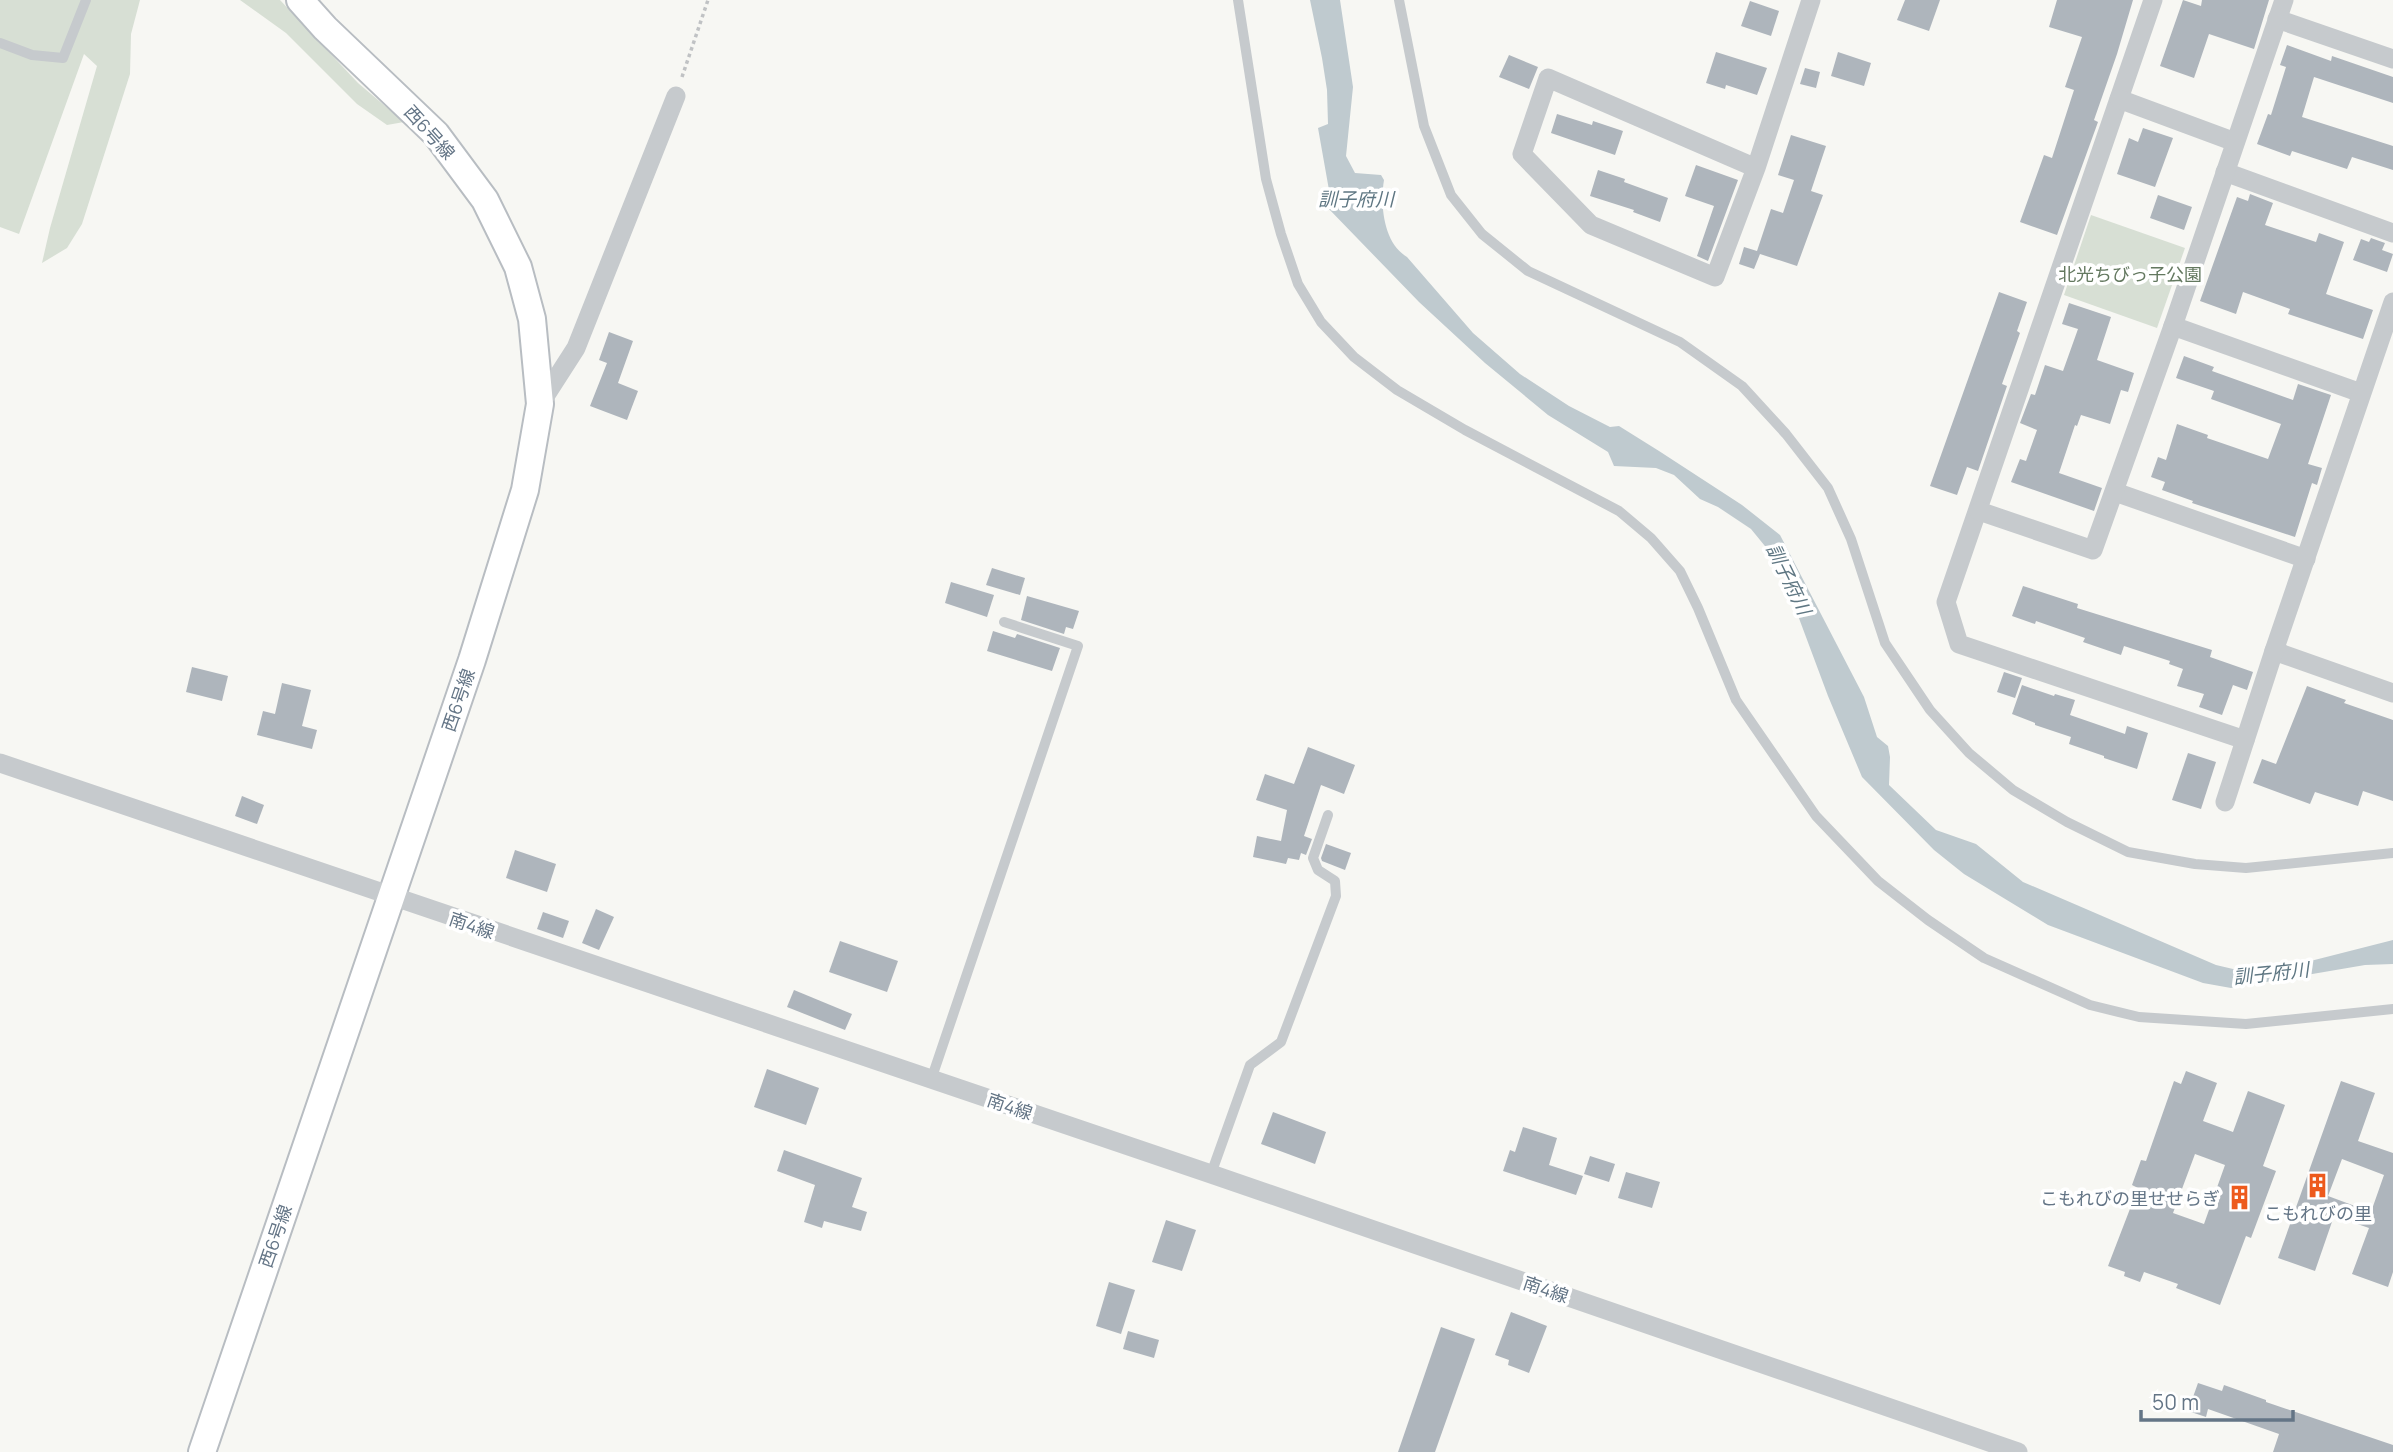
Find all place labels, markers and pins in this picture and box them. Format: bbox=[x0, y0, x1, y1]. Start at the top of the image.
building icon: こもれびの里 bbox=[2304, 1172, 2332, 1200]
building icon: こもれびの里せせらぎ bbox=[2226, 1184, 2254, 1212]
place label: こもれびの里せせらぎ bbox=[2040, 1186, 2220, 1210]
place label: こもれびの里 bbox=[2264, 1201, 2372, 1225]

